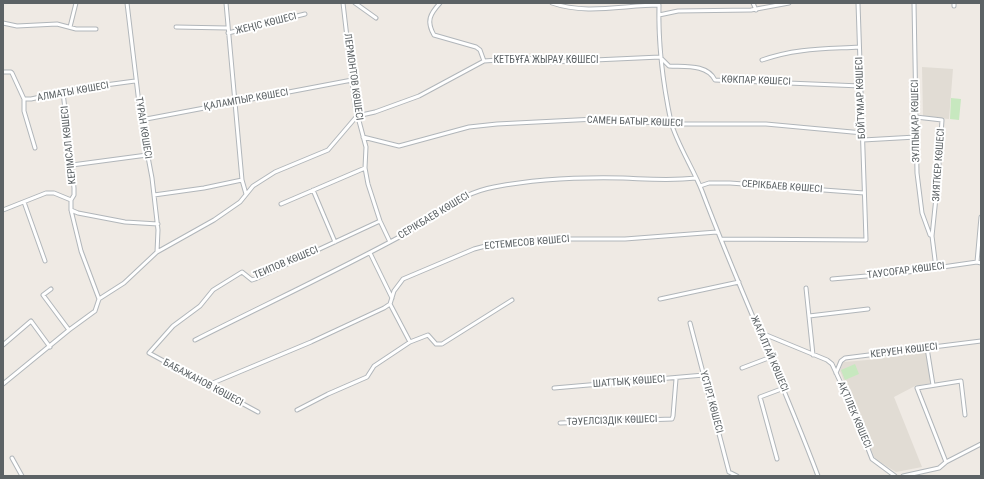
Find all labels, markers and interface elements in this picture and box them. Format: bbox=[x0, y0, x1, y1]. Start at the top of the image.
street label: ЖЕҢІС КӨШЕСІ bbox=[234, 11, 298, 37]
street label: ЛЕРМОНТОВ КӨШЕСІ bbox=[341, 33, 365, 121]
street label: КЕТБҰҒА ЖЫРАУ КӨШЕСІ bbox=[493, 54, 599, 66]
street label: БОЙТҰМАР КӨШЕСІ bbox=[854, 57, 868, 139]
street label: КӨКПАР КӨШЕСІ bbox=[721, 74, 791, 88]
street label: АЛМАТЫ КӨШЕСІ bbox=[36, 80, 110, 104]
street label: ЗҰЛПЫҚАР КӨШЕСІ bbox=[909, 80, 923, 162]
street label: ҚАЛАМПЫР КӨШЕСІ bbox=[203, 87, 289, 113]
street label: ТҰРАН КӨШЕСІ bbox=[132, 96, 154, 160]
street label: КЕРІМСАЛ КӨШЕСІ bbox=[59, 105, 79, 185]
street label: САМЕН БАТЫР КӨШЕСІ bbox=[587, 114, 683, 130]
street label: ЗИЯТКЕР КӨШЕСІ bbox=[930, 128, 948, 202]
street label: СЕРІКБАЕВ КӨШЕСІ bbox=[741, 178, 823, 196]
street label: СЕРІКБАЕВ КӨШЕСІ bbox=[396, 190, 472, 242]
street label: ЕСТЕМЕСОВ КӨШЕСІ bbox=[484, 233, 570, 253]
street label: ТЕИПОВ КӨШЕСІ bbox=[252, 244, 320, 282]
street label: ТАУCОҒАР КӨШЕСІ bbox=[867, 260, 945, 282]
street label: ЖАҒАЛТАЙ КӨШЕСІ bbox=[748, 314, 790, 394]
street label: КЕРУЕН КӨШЕСІ bbox=[870, 341, 938, 361]
street label: БАБАЖАНОВ КӨШЕСІ bbox=[161, 357, 245, 409]
street label: ҮСТІРТ КӨШЕСІ bbox=[697, 370, 725, 434]
street label: ШАТТЫҚ КӨШЕСІ bbox=[592, 373, 666, 391]
street label: АҚТІЛЕК КӨШЕСІ bbox=[835, 380, 873, 450]
street label: ТӘУЕЛСІЗДІК КӨШЕСІ bbox=[566, 413, 658, 429]

